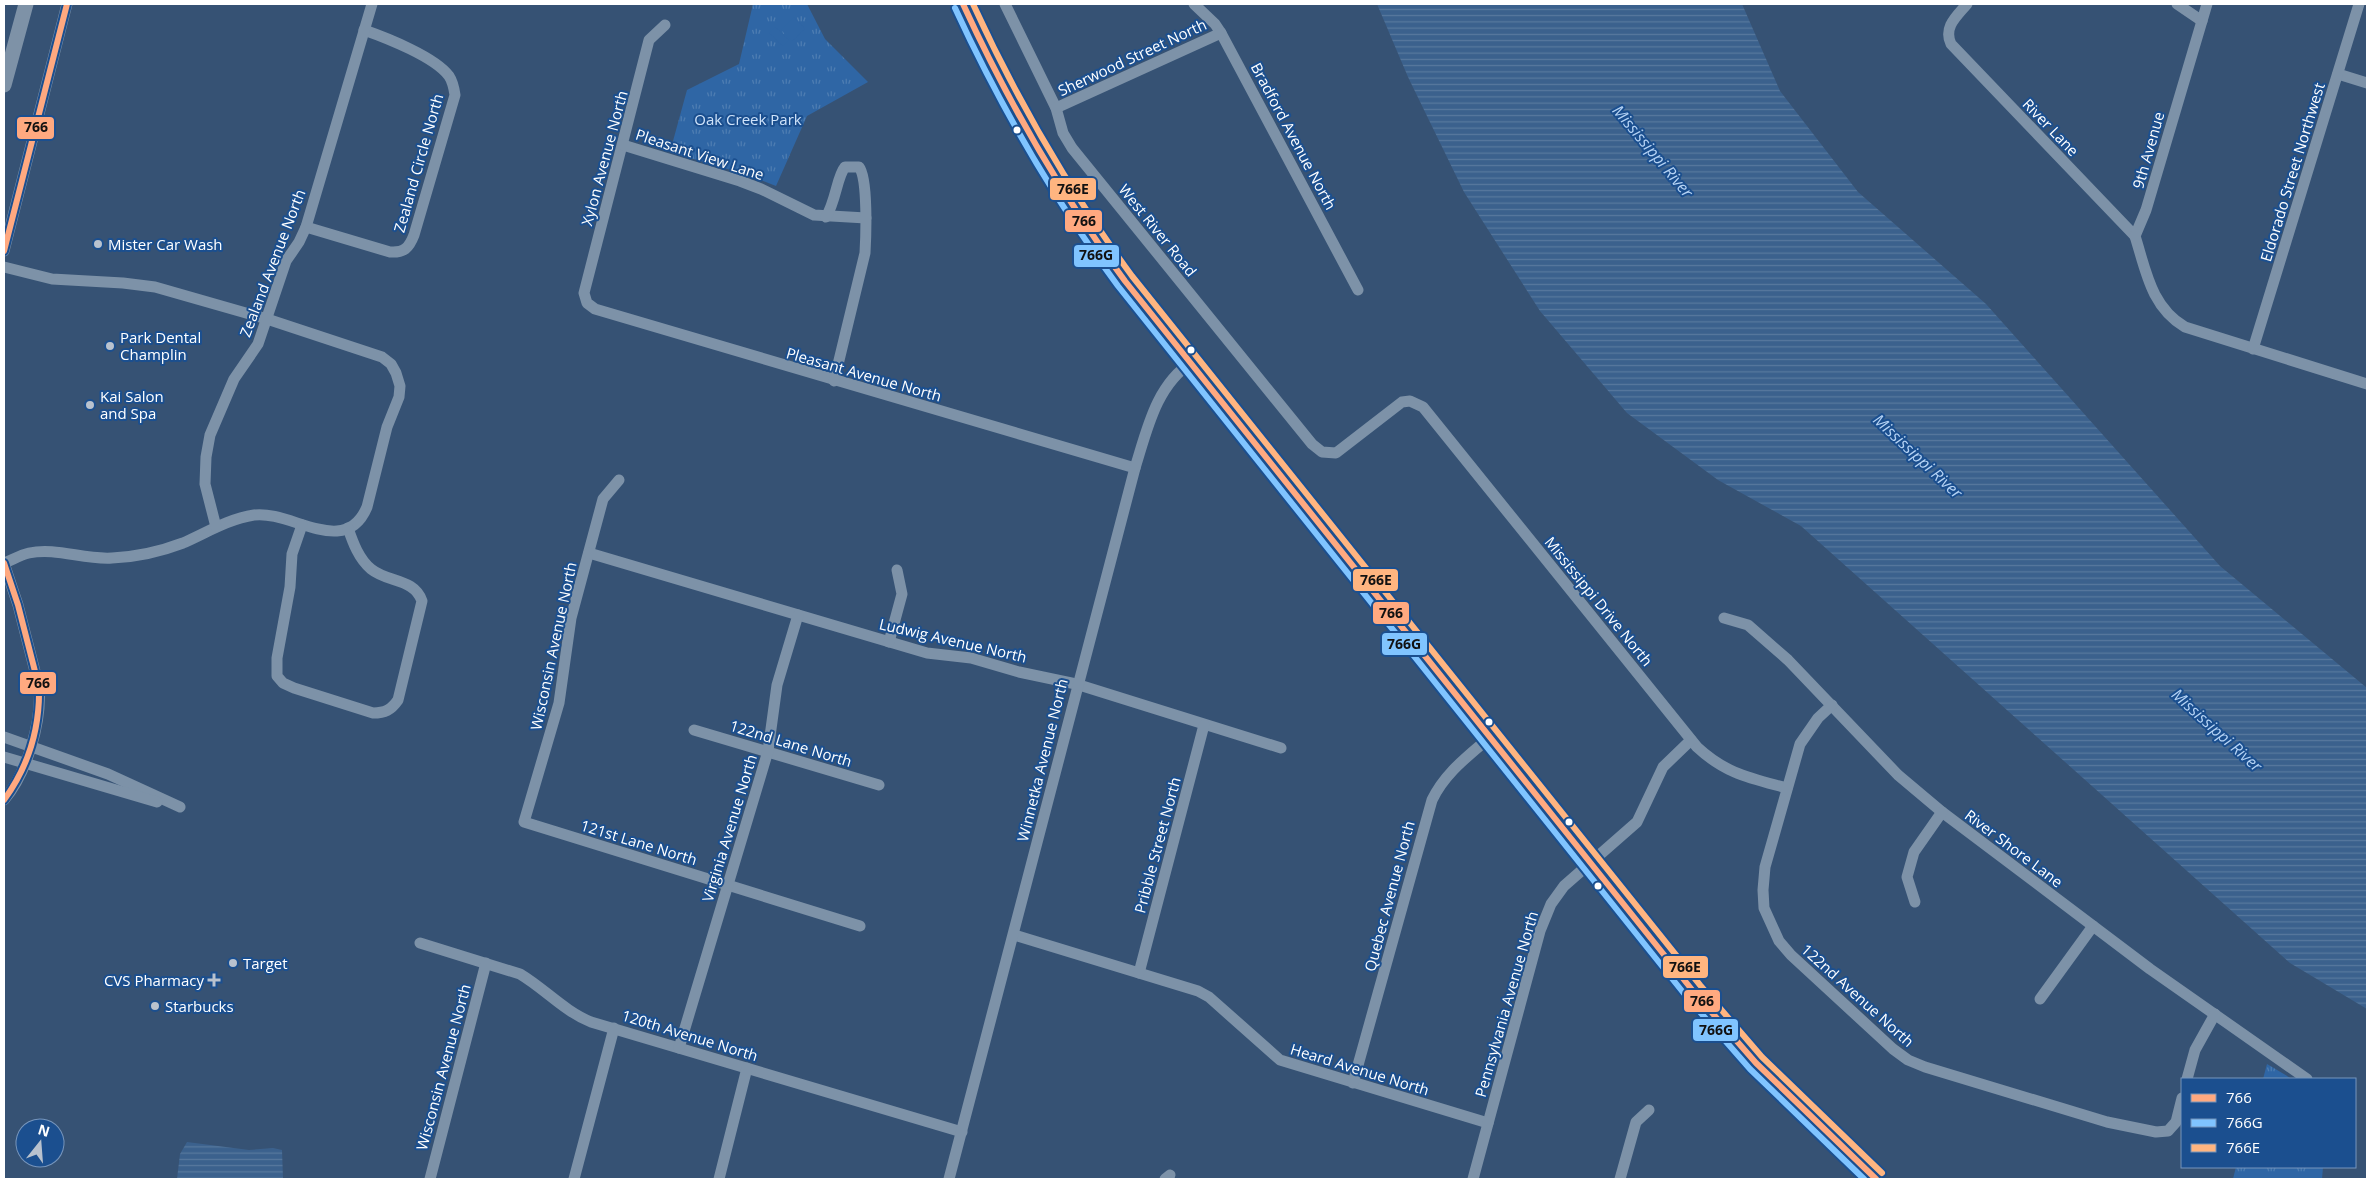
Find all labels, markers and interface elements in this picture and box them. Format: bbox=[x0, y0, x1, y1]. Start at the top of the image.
street label: Sherwood Street North bbox=[1055, 14, 1209, 100]
street label: Bradford Avenue North bbox=[1247, 59, 1341, 213]
street label: Eldorado Street Northwest bbox=[2255, 80, 2329, 264]
street label: Xylon Avenue North bbox=[576, 88, 632, 228]
street label: Zealand Circle North bbox=[389, 91, 447, 235]
street label: River Lane bbox=[2019, 94, 2083, 160]
water label: Mississippi River bbox=[1608, 100, 1699, 202]
park label: Oak Creek Park bbox=[694, 109, 802, 129]
street label: 9th Avenue bbox=[2127, 109, 2169, 191]
line badge: 766 bbox=[16, 116, 55, 140]
text: 766 bbox=[24, 117, 48, 136]
street label: Pleasant View Lane bbox=[633, 124, 767, 184]
unlabelled marker bbox=[1012, 125, 1022, 135]
line badge: 766E bbox=[1049, 177, 1097, 201]
text: 766E bbox=[1057, 179, 1089, 198]
street label: West River Road bbox=[1115, 180, 1201, 280]
street label: Zealand Avenue North bbox=[235, 186, 309, 340]
line badge: 766 bbox=[1064, 209, 1103, 233]
text: 766 bbox=[1072, 211, 1096, 230]
place label: Mister Car Wash bbox=[108, 234, 223, 254]
marker: Mister Car Wash bbox=[92, 238, 104, 250]
line badge: 766G bbox=[1073, 244, 1120, 268]
text: 766G bbox=[1079, 245, 1113, 264]
place label: Park Dental Champlin bbox=[120, 327, 201, 364]
marker: Park Dental Champlin bbox=[104, 340, 116, 352]
street label: Pleasant Avenue North bbox=[784, 342, 944, 406]
unlabelled marker bbox=[1186, 345, 1196, 355]
place label: Kai Salon and Spa bbox=[100, 386, 164, 423]
marker: Kai Salon and Spa bbox=[84, 399, 96, 411]
water label: Mississippi River bbox=[1869, 409, 1968, 504]
street label: Mississippi Drive North bbox=[1541, 532, 1657, 670]
street label: Wisconsin Avenue North bbox=[525, 560, 581, 732]
line badge: 766E bbox=[1352, 568, 1399, 592]
text: 766E bbox=[1360, 570, 1392, 589]
line badge: 766 bbox=[1372, 601, 1410, 625]
text: 766 bbox=[1379, 603, 1403, 622]
street label: Ludwig Avenue North bbox=[877, 613, 1029, 667]
line badge: 766G bbox=[1381, 632, 1428, 656]
text: 766G bbox=[1387, 634, 1421, 653]
line badge: 766 bbox=[19, 671, 57, 695]
text: 766 bbox=[26, 673, 50, 692]
street label: Winnetka Avenue North bbox=[1012, 677, 1072, 843]
water label: Mississippi River bbox=[2167, 683, 2267, 777]
street label: 122nd Lane North bbox=[728, 715, 854, 771]
unlabelled marker bbox=[1484, 717, 1494, 727]
street label: Virginia Avenue North bbox=[697, 752, 761, 904]
street label: Pribble Street North bbox=[1129, 775, 1185, 915]
street label: River Shore Lane bbox=[1961, 805, 2067, 891]
street label: 121st Lane North bbox=[578, 815, 700, 869]
unlabelled marker bbox=[1564, 817, 1574, 827]
street label: Quebec Avenue North bbox=[1359, 819, 1419, 973]
unlabelled marker bbox=[1593, 881, 1603, 891]
street label: Pennsylvania Avenue North bbox=[1470, 909, 1542, 1099]
street label: 122nd Avenue North bbox=[1797, 939, 1919, 1051]
place label: Target bbox=[243, 953, 288, 973]
line badge: 766E bbox=[1662, 955, 1709, 979]
marker: Target bbox=[227, 957, 239, 969]
text: 766E bbox=[1669, 957, 1701, 976]
place label: CVS Pharmacy bbox=[104, 970, 204, 990]
marker: CVS Pharmacy bbox=[208, 974, 220, 986]
street label: Wisconsin Avenue North bbox=[411, 982, 475, 1152]
line badge: 766 bbox=[1683, 989, 1721, 1013]
text: 766 bbox=[1690, 991, 1714, 1010]
place label: Starbucks bbox=[165, 996, 234, 1016]
marker: Starbucks bbox=[149, 1000, 161, 1012]
street label: 120th Avenue North bbox=[620, 1005, 760, 1065]
line badge: 766G bbox=[1692, 1018, 1739, 1042]
text: 766G bbox=[1699, 1020, 1733, 1039]
street label: Heard Avenue North bbox=[1288, 1038, 1432, 1100]
legend bbox=[2181, 1078, 2356, 1168]
text: 766 bbox=[2226, 1087, 2252, 1107]
text: 766G bbox=[2226, 1112, 2263, 1132]
north arrow bbox=[15, 1118, 65, 1168]
text: N bbox=[36, 1119, 52, 1141]
text: 766E bbox=[2226, 1137, 2260, 1157]

